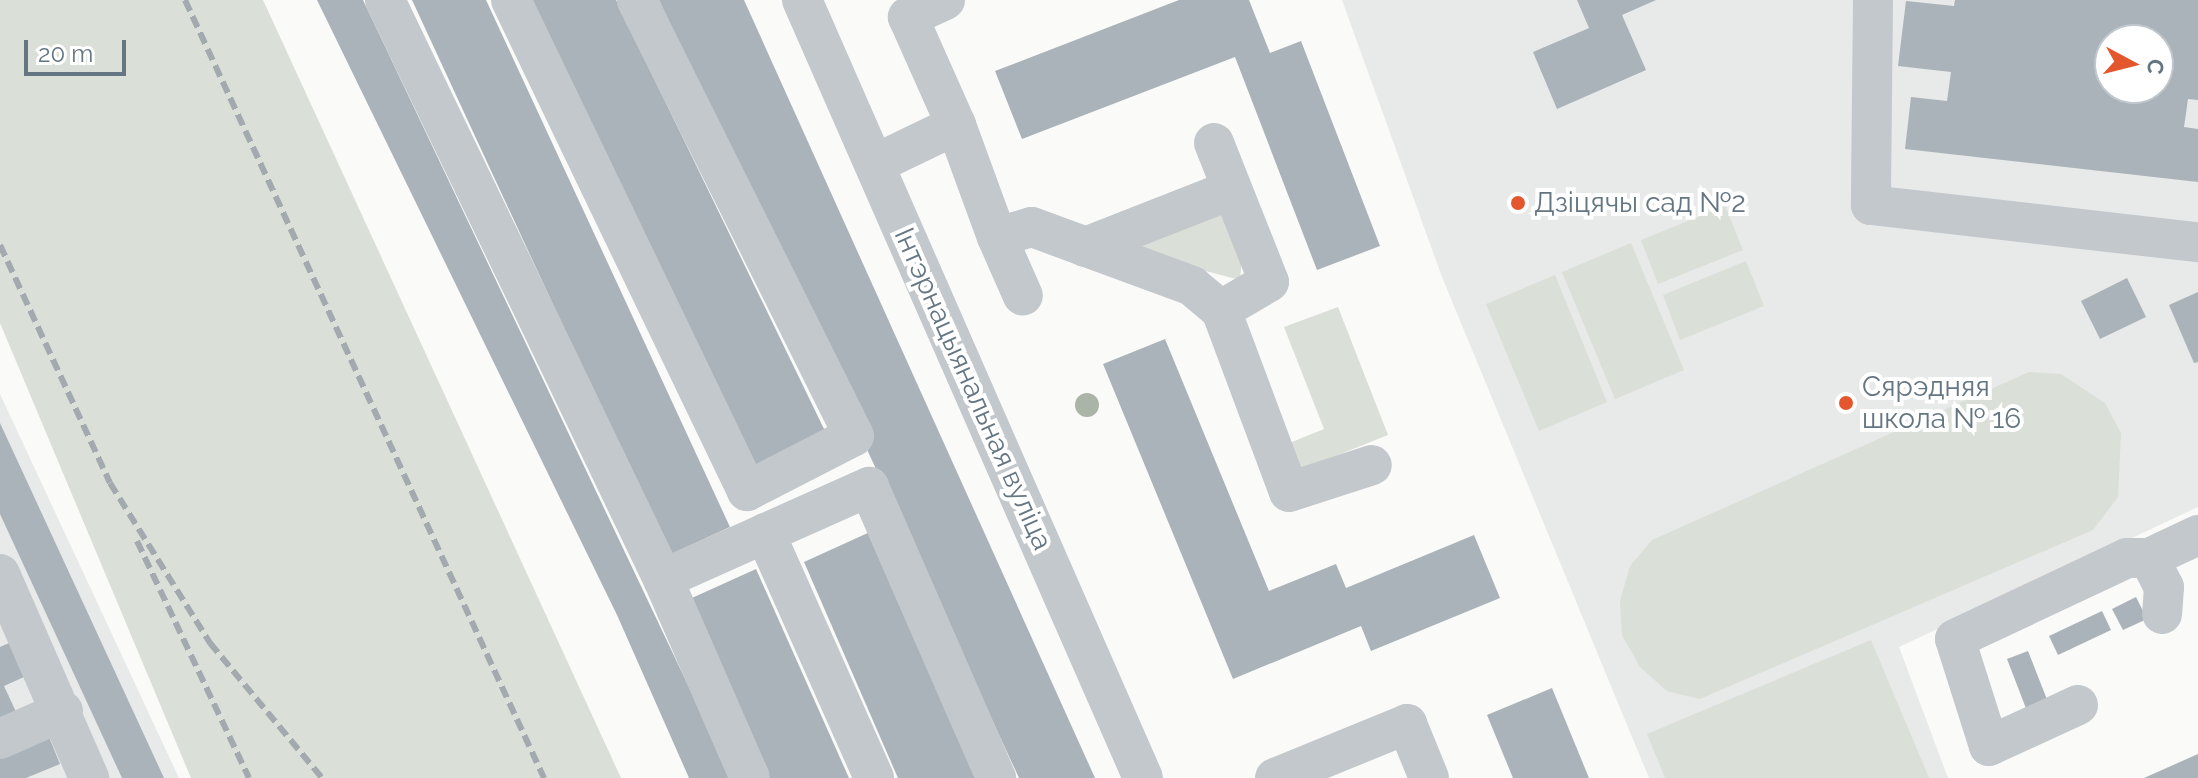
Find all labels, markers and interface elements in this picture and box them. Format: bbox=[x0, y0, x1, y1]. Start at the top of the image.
scale bar bbox=[28, 24, 130, 74]
north arrow bbox=[2094, 24, 2174, 104]
text: 20 m bbox=[38, 39, 93, 68]
text: С bbox=[2142, 58, 2170, 76]
place label: Дзіцячы сад №2 bbox=[1534, 186, 1746, 220]
marker: Дзіцячы сад №2 bbox=[1509, 194, 1527, 212]
street label: Інтэрнацыянальная вуліца bbox=[887, 223, 1059, 555]
place label: Сярэдняя школа № 16 bbox=[1862, 370, 2021, 436]
marker: Сярэдняя школа № 16 bbox=[1837, 394, 1855, 412]

